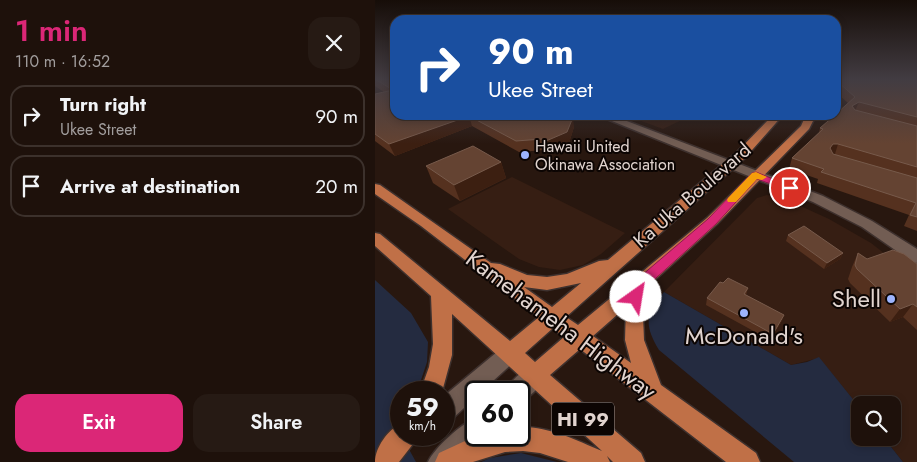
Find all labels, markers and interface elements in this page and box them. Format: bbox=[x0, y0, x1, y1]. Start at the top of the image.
text: 1 min bbox=[15, 9, 88, 52]
button: close bbox=[308, 17, 360, 69]
text: 90 m bbox=[488, 27, 574, 77]
icon: right bbox=[405, 35, 470, 100]
text: 110 m · 16:52 bbox=[15, 50, 110, 73]
text: Ukee Street bbox=[488, 73, 593, 105]
text: Turn right bbox=[60, 91, 146, 118]
icon: right bbox=[17, 102, 45, 130]
text: 90 m bbox=[315, 103, 358, 130]
text: Ukee Street bbox=[60, 118, 136, 141]
place label: Hawaii United Okinawa Association bbox=[535, 135, 675, 176]
street label: Ka Uka Boulevard bbox=[627, 136, 758, 255]
marker: Hawaii United Okinawa Association bbox=[519, 149, 531, 161]
pin bbox=[769, 167, 811, 209]
icon: arrive bbox=[17, 172, 45, 200]
text: Arrive at destination bbox=[60, 173, 240, 200]
text: 20 m bbox=[315, 173, 358, 200]
icon: arrive bbox=[776, 174, 804, 202]
street label: Kamehameha Highway bbox=[459, 241, 664, 408]
position arrow bbox=[609, 270, 661, 322]
place label: Shell bbox=[832, 281, 881, 316]
marker: Shell bbox=[885, 293, 897, 305]
marker: McDonald's bbox=[738, 307, 750, 319]
place label: McDonald's bbox=[685, 318, 803, 353]
speed limit sign: 60 bbox=[465, 381, 530, 446]
text: 59 bbox=[406, 389, 439, 425]
button: Exit bbox=[15, 394, 183, 452]
button: Share bbox=[193, 394, 360, 452]
map controls bbox=[851, 396, 901, 446]
button: search bbox=[851, 396, 901, 446]
road number: HI 99 bbox=[552, 402, 614, 436]
text: km/h bbox=[409, 417, 436, 435]

